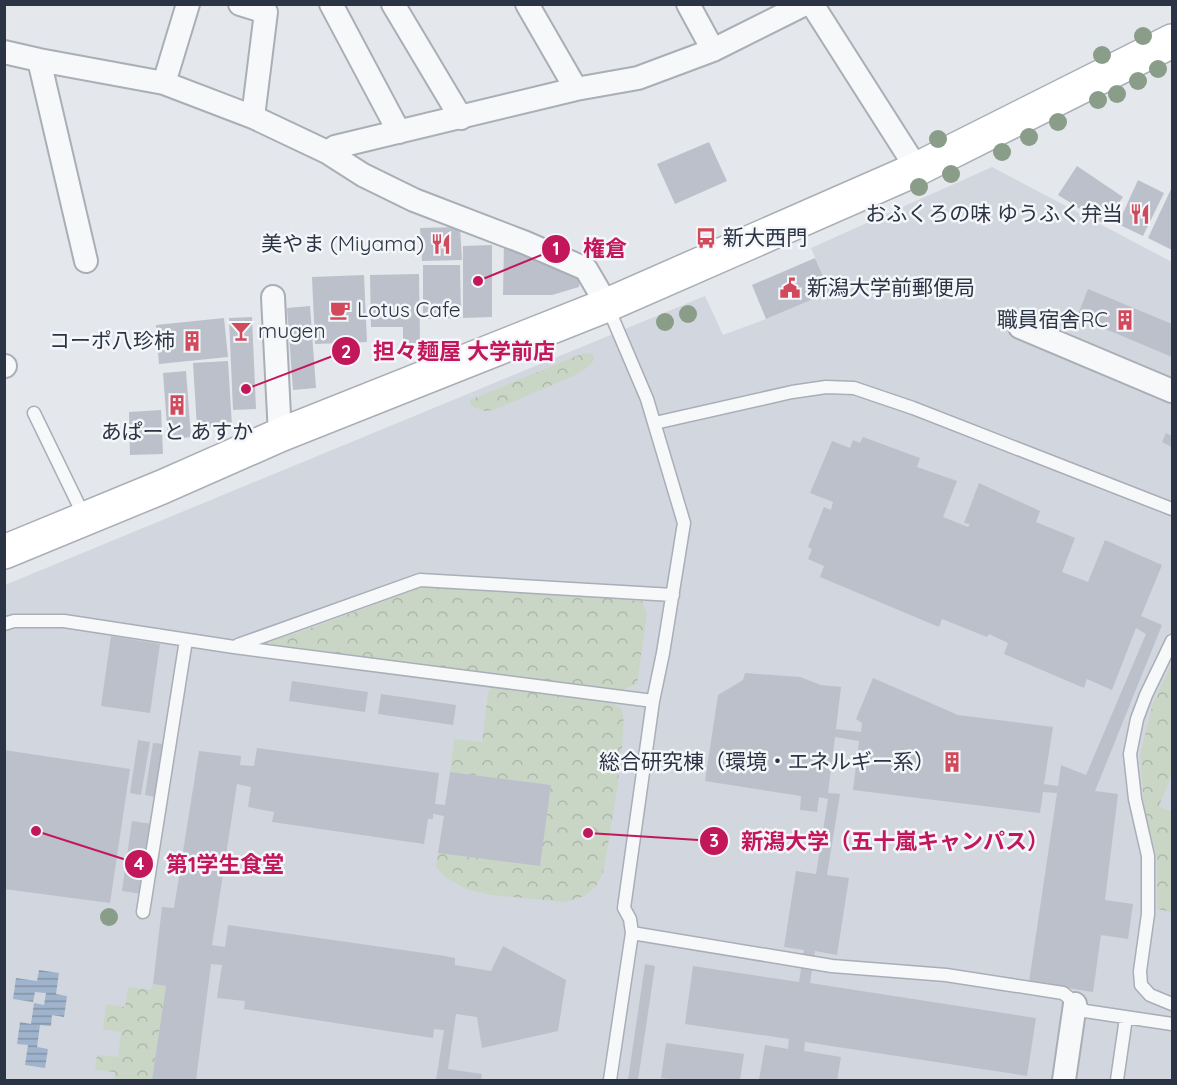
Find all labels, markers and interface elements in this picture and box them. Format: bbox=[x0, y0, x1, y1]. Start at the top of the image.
place label: おふくろの味 ゆうふく弁当 bbox=[865, 200, 1123, 226]
restaurant icon: おふくろの味 ゆうふく弁当 bbox=[1128, 202, 1152, 226]
place label: 新大西門 bbox=[723, 224, 807, 250]
bus stop icon: 新大西門 bbox=[694, 226, 718, 250]
callout: 権倉 bbox=[541, 229, 639, 269]
place label: 美やま (Miyama) bbox=[261, 230, 424, 256]
restaurant icon: 美やま (Miyama) bbox=[429, 232, 453, 256]
text: 権倉 bbox=[583, 234, 627, 262]
text: 1 bbox=[552, 237, 560, 260]
place label: 新潟大学前郵便局 bbox=[807, 274, 975, 300]
public building icon: 新潟大学前郵便局 bbox=[778, 276, 802, 300]
place label: Lotus Cafe bbox=[357, 296, 461, 322]
cafe icon: Lotus Cafe bbox=[328, 298, 352, 322]
place label: 職員宿舎RC bbox=[996, 306, 1108, 332]
building icon: 職員宿舎RC bbox=[1113, 308, 1137, 332]
place label: mugen bbox=[258, 317, 326, 343]
bar icon: mugen bbox=[229, 319, 253, 343]
place label: コーポ八珍柿 bbox=[49, 327, 175, 353]
building icon: コーポ八珍柿 bbox=[180, 329, 204, 353]
callout: 担々麺屋 大学前店 bbox=[331, 331, 567, 371]
text: 担々麺屋 大学前店 bbox=[373, 337, 555, 365]
text: 2 bbox=[341, 340, 351, 363]
building icon: あぱーと あすか bbox=[165, 393, 189, 417]
place label: あぱーと あすか bbox=[101, 418, 253, 444]
place label: 総合研究棟（環境・エネルギー系） bbox=[599, 748, 935, 774]
building icon: 総合研究棟（環境・エネルギー系） bbox=[940, 750, 964, 774]
callout: 新潟大学（五十嵐キャンパス） bbox=[699, 821, 1061, 861]
text: 新潟大学（五十嵐キャンパス） bbox=[741, 827, 1049, 855]
text: 3 bbox=[709, 829, 719, 852]
callout: 第1学生食堂 bbox=[124, 844, 296, 884]
text: 第1学生食堂 bbox=[166, 850, 284, 878]
text: 4 bbox=[134, 852, 145, 875]

